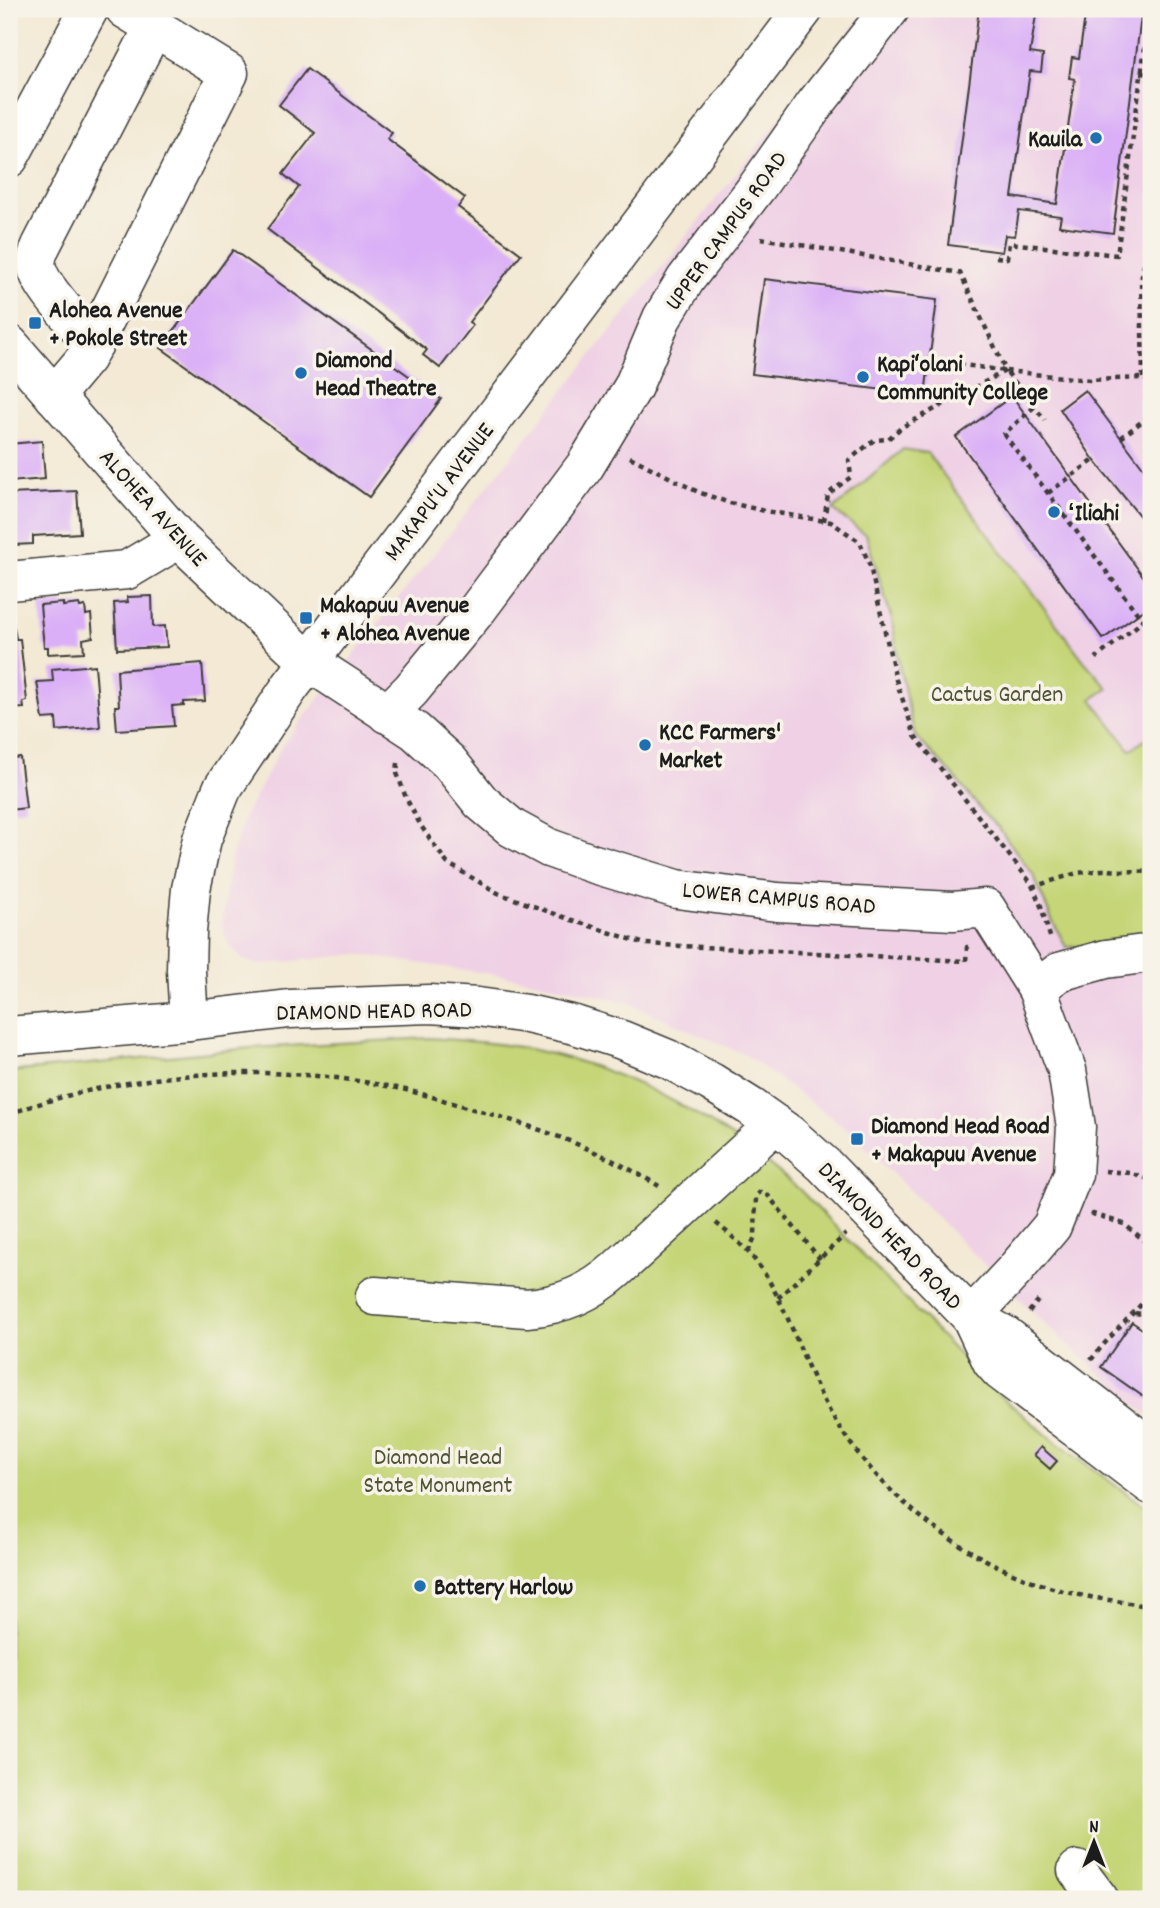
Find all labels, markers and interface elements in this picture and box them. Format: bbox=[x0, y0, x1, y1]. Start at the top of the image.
place label: Kauila bbox=[1028, 124, 1083, 158]
marker: Kauila bbox=[1088, 130, 1104, 146]
street label: UPPER CAMPUS ROAD bbox=[658, 145, 797, 319]
place label: Alohea Avenue + Pokole Street bbox=[49, 295, 188, 357]
marker: Alohea Avenue + Pokole Street bbox=[27, 315, 43, 331]
place label: Diamond Head Theatre bbox=[315, 345, 437, 407]
place label: Kapi‘olani Community College bbox=[877, 349, 1048, 411]
marker: Diamond Head Theatre bbox=[293, 365, 309, 381]
marker: Kapi‘olani Community College bbox=[855, 369, 871, 385]
street label: MAKAPU‘U AVENUE bbox=[377, 416, 504, 569]
street label: ALOHEA AVENUE bbox=[90, 443, 214, 576]
place label: ʻIliahi bbox=[1068, 498, 1119, 532]
marker: ʻIliahi bbox=[1046, 504, 1062, 520]
place label: Makapuu Avenue + Alohea Avenue bbox=[320, 590, 470, 652]
marker: Makapuu Avenue + Alohea Avenue bbox=[298, 610, 314, 626]
park label: Cactus Garden bbox=[931, 679, 1063, 713]
place label: KCC Farmers' Market bbox=[659, 717, 781, 779]
marker: KCC Farmers' Market bbox=[637, 737, 653, 753]
street label: LOWER CAMPUS ROAD bbox=[681, 875, 877, 925]
street label: DIAMOND HEAD ROAD bbox=[276, 994, 472, 1032]
place label: Diamond Head Road + Makapuu Avenue bbox=[871, 1111, 1050, 1173]
marker: Diamond Head Road + Makapuu Avenue bbox=[849, 1131, 865, 1147]
street label: DIAMOND HEAD ROAD bbox=[809, 1155, 969, 1319]
park label: Diamond Head State Monument bbox=[364, 1442, 513, 1504]
place label: Battery Harlow bbox=[434, 1572, 573, 1606]
marker: Battery Harlow bbox=[412, 1578, 428, 1594]
north arrow bbox=[1058, 1806, 1128, 1876]
text: N bbox=[1089, 1815, 1099, 1842]

